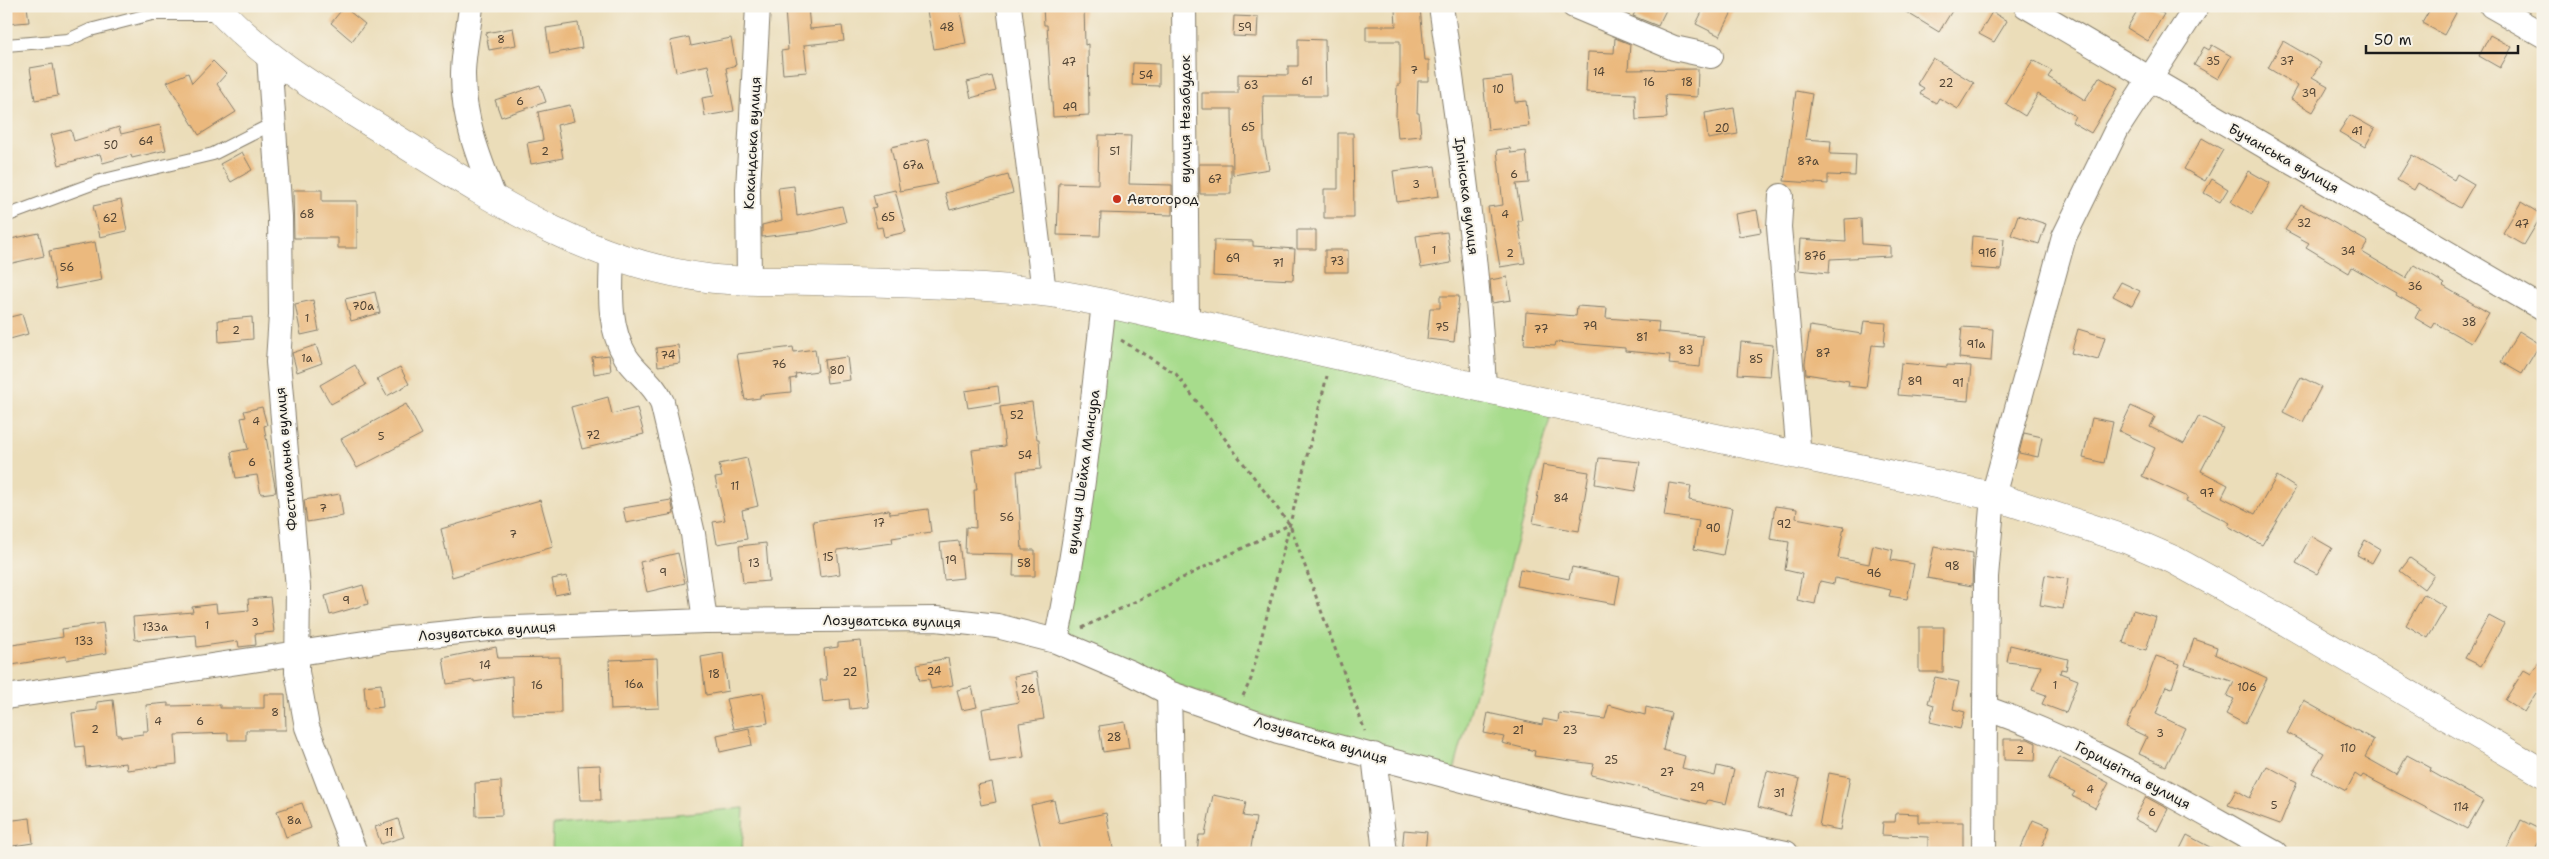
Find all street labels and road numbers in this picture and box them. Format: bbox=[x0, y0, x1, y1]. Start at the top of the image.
street label: вулиця Незабудок bbox=[1176, 55, 1194, 183]
street label: Кокандська вулиця bbox=[740, 76, 764, 210]
street label: Бучанська вулиця bbox=[2226, 119, 2342, 197]
street label: Ірпінська вулиця bbox=[1451, 136, 1483, 256]
street label: Фестивальна вулиця bbox=[271, 386, 301, 532]
street label: вулиця Шейха Мансура bbox=[1063, 388, 1104, 556]
street label: Лозуватська вулиця bbox=[823, 611, 961, 631]
street label: Лозуватська вулиця bbox=[418, 617, 556, 645]
street label: Лозуватська вулиця bbox=[1252, 712, 1390, 768]
street label: Горицвітна вулиця bbox=[2072, 737, 2194, 813]

